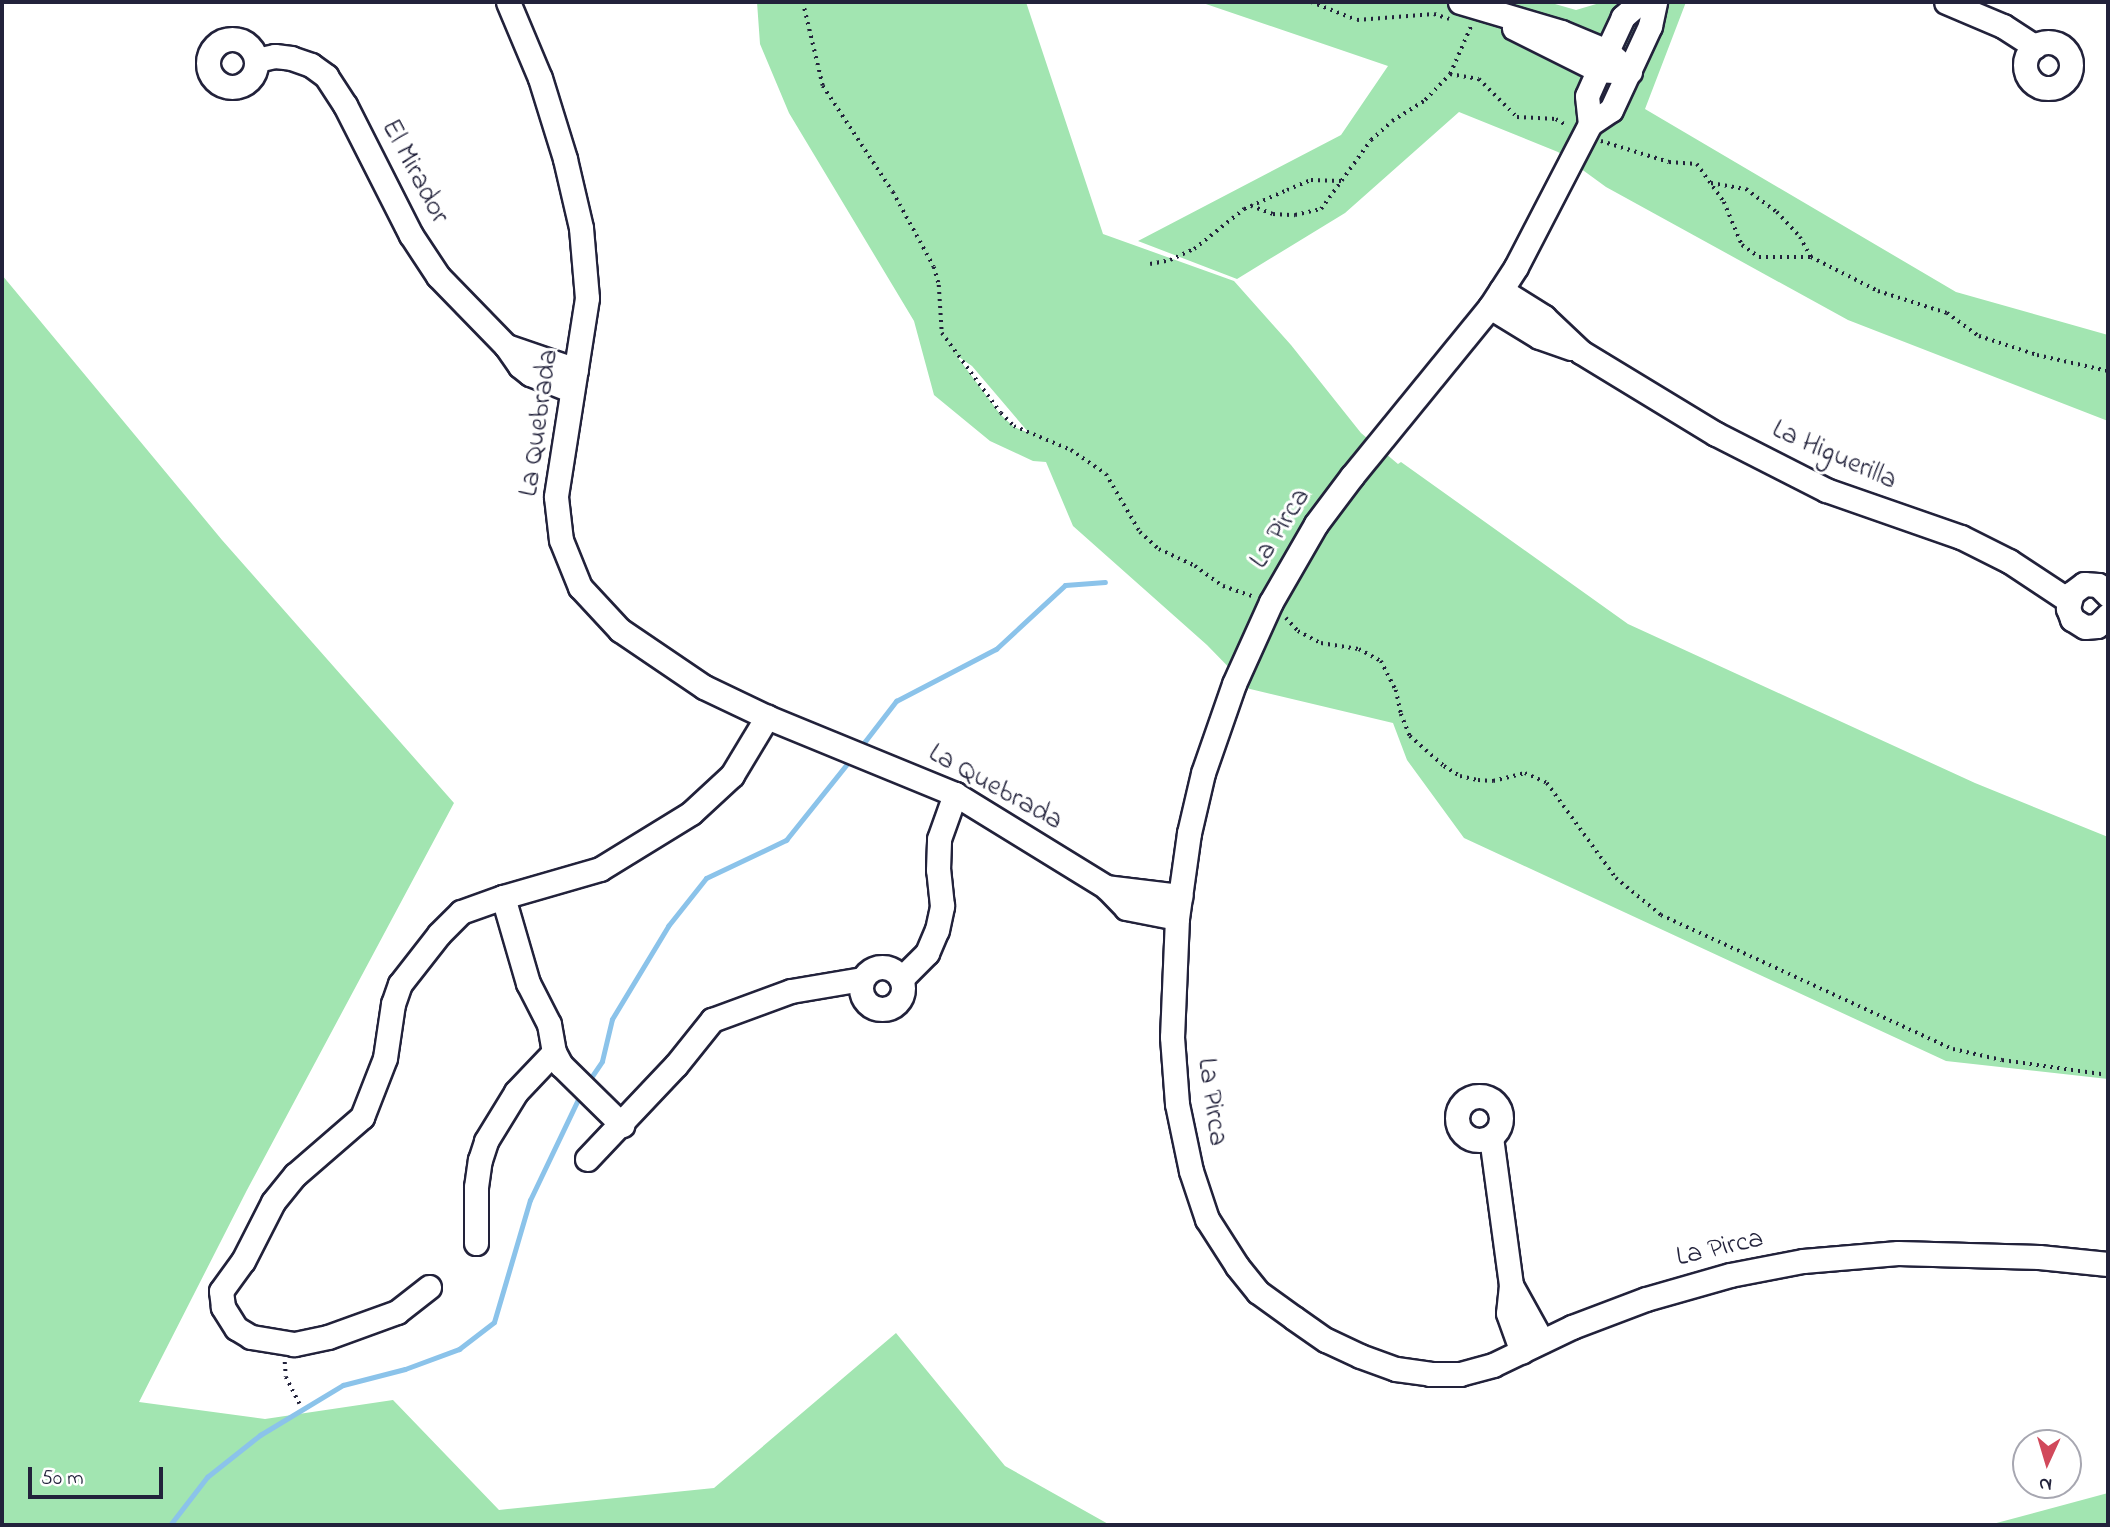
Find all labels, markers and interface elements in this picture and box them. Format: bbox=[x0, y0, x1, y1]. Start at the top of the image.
street label: El Mirador bbox=[373, 114, 455, 230]
street label: La Quebrada bbox=[513, 347, 567, 499]
street label: La Higuerilla bbox=[1766, 414, 1902, 498]
street label: La Pirca bbox=[1243, 483, 1319, 575]
street label: La Quebrada bbox=[922, 737, 1068, 839]
street label: La Pirca bbox=[1188, 1056, 1234, 1148]
street label: La Pirca bbox=[1673, 1223, 1767, 1275]
north arrow bbox=[2012, 1429, 2082, 1499]
scale bar bbox=[32, 1454, 166, 1498]
text: 50 m bbox=[41, 1464, 84, 1494]
text: N bbox=[2038, 1470, 2053, 1497]

